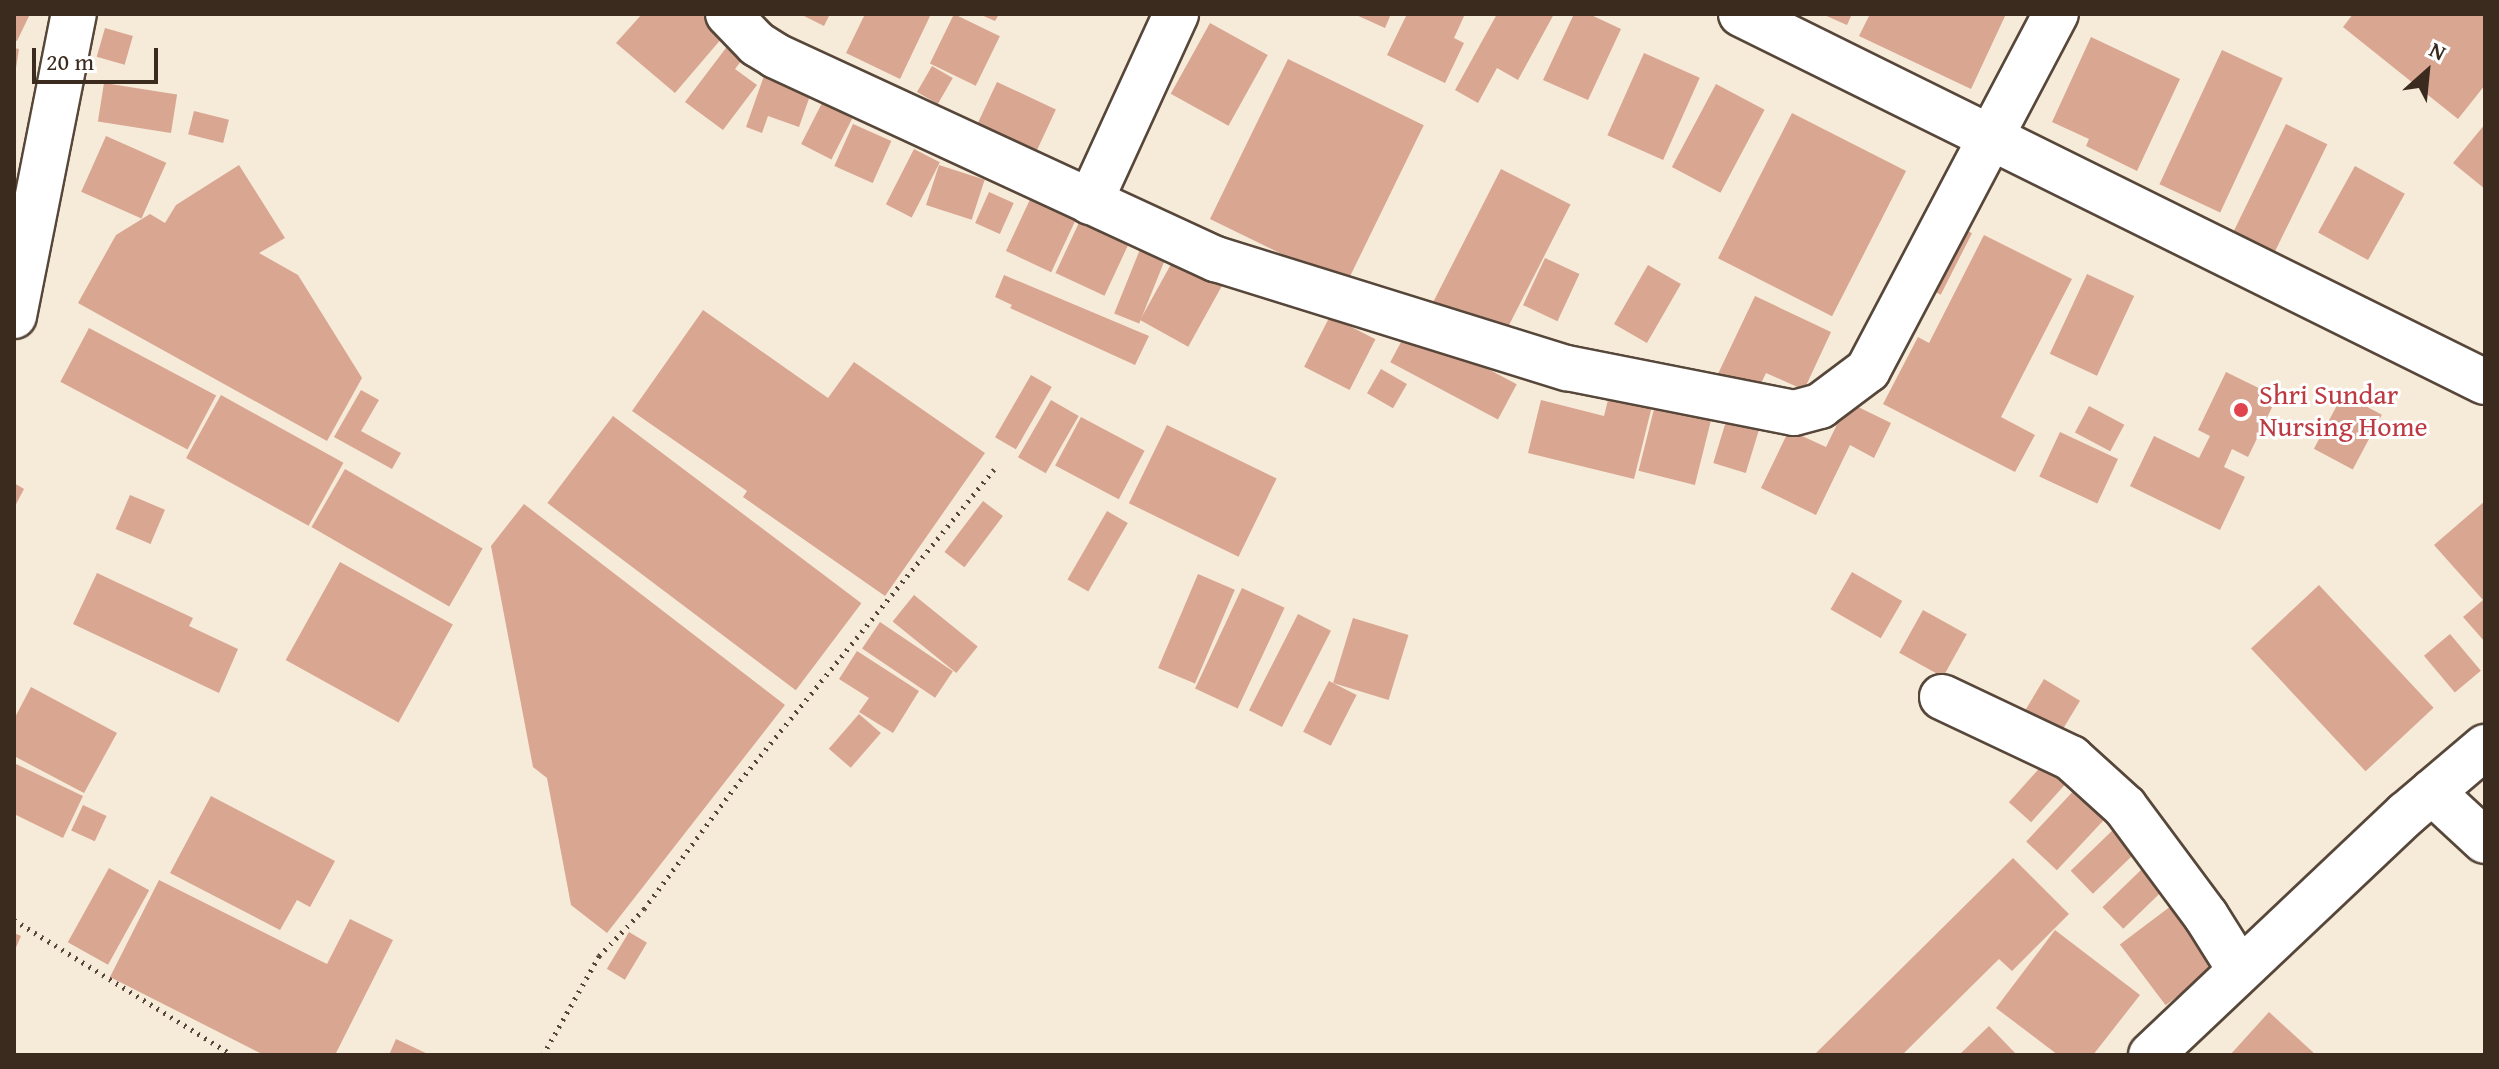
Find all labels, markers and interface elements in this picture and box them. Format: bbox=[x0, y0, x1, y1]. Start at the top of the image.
scale bar bbox=[36, 32, 162, 82]
north arrow bbox=[2387, 32, 2467, 112]
text: N bbox=[2424, 33, 2452, 68]
text: 20 m bbox=[46, 44, 94, 79]
place label: Shri Sundar Nursing Home bbox=[2259, 377, 2428, 443]
marker: Shri Sundar Nursing Home bbox=[2230, 399, 2252, 421]

